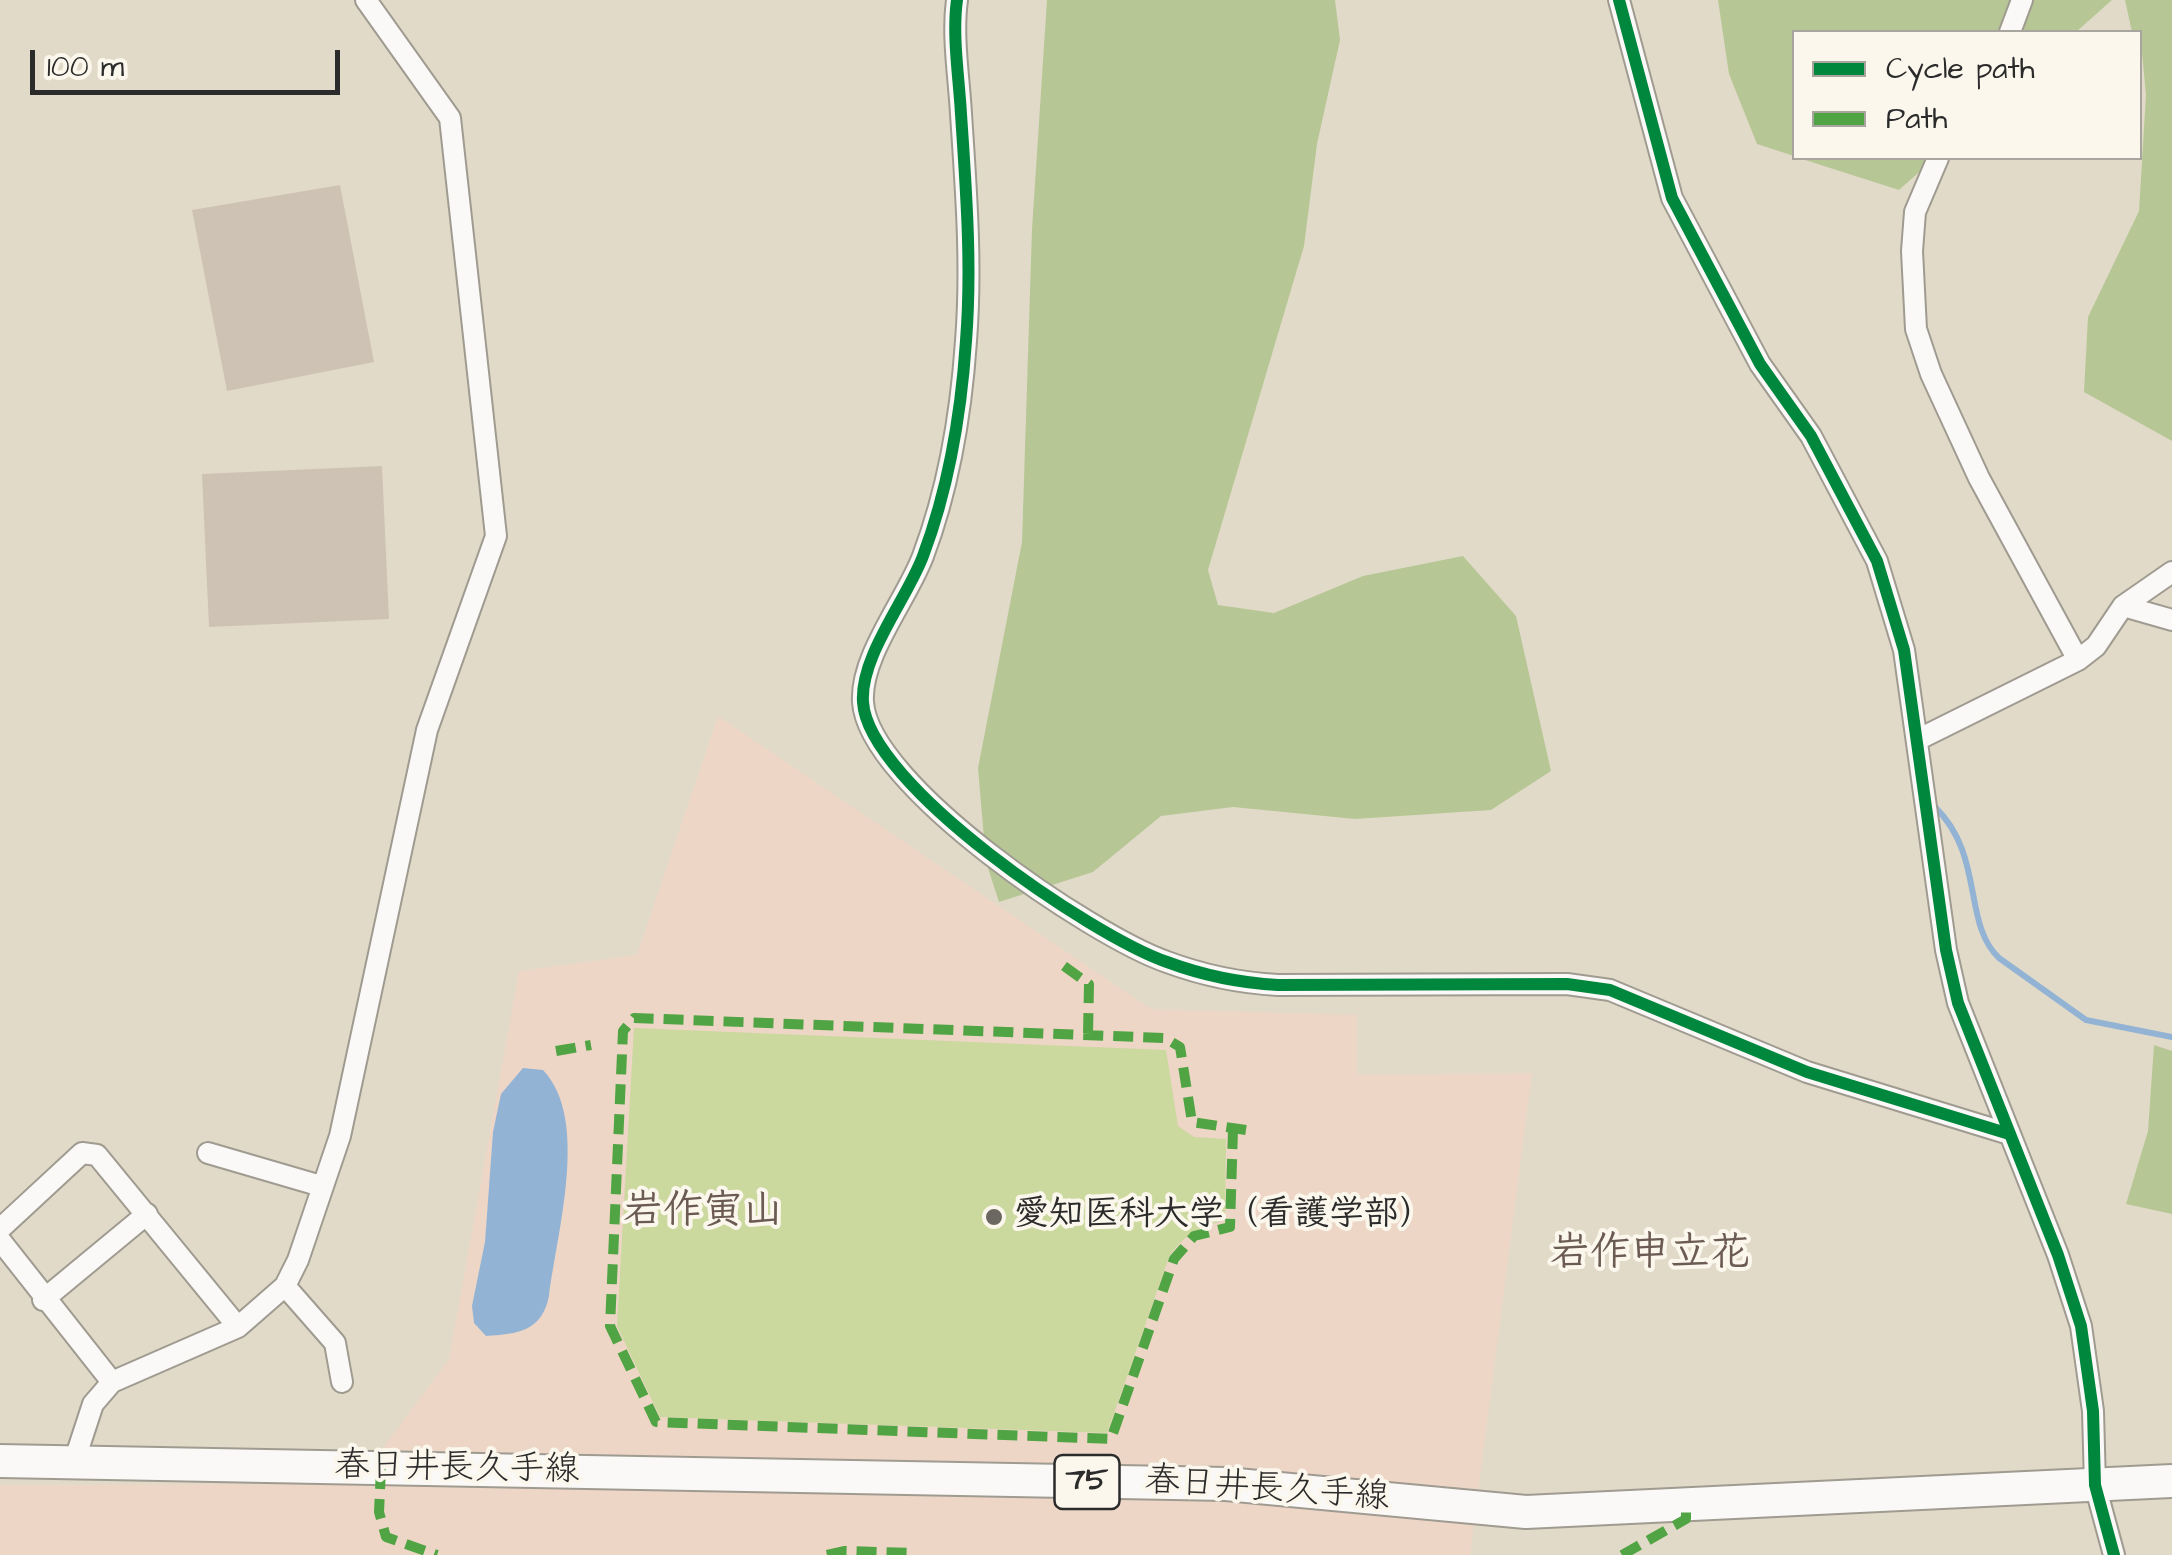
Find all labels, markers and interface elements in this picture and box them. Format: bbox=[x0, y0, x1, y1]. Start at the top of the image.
scale bar bbox=[35, 30, 345, 92]
legend bbox=[1792, 30, 2142, 160]
text: 100 m bbox=[47, 46, 124, 88]
text: Cycle path bbox=[1886, 48, 2035, 90]
text: Path bbox=[1886, 98, 1947, 140]
district label: 岩作寅山 bbox=[623, 1190, 783, 1238]
place label: 愛知医科大学（看護学部） bbox=[1014, 1196, 1434, 1238]
marker: 愛知医科大学（看護学部） bbox=[983, 1206, 1005, 1228]
district label: 岩作申立花 bbox=[1550, 1232, 1750, 1280]
street label: 春日井長久手線 bbox=[334, 1447, 580, 1493]
road number: 75 bbox=[1054, 1455, 1120, 1509]
street label: 春日井長久手線 bbox=[1143, 1462, 1391, 1520]

